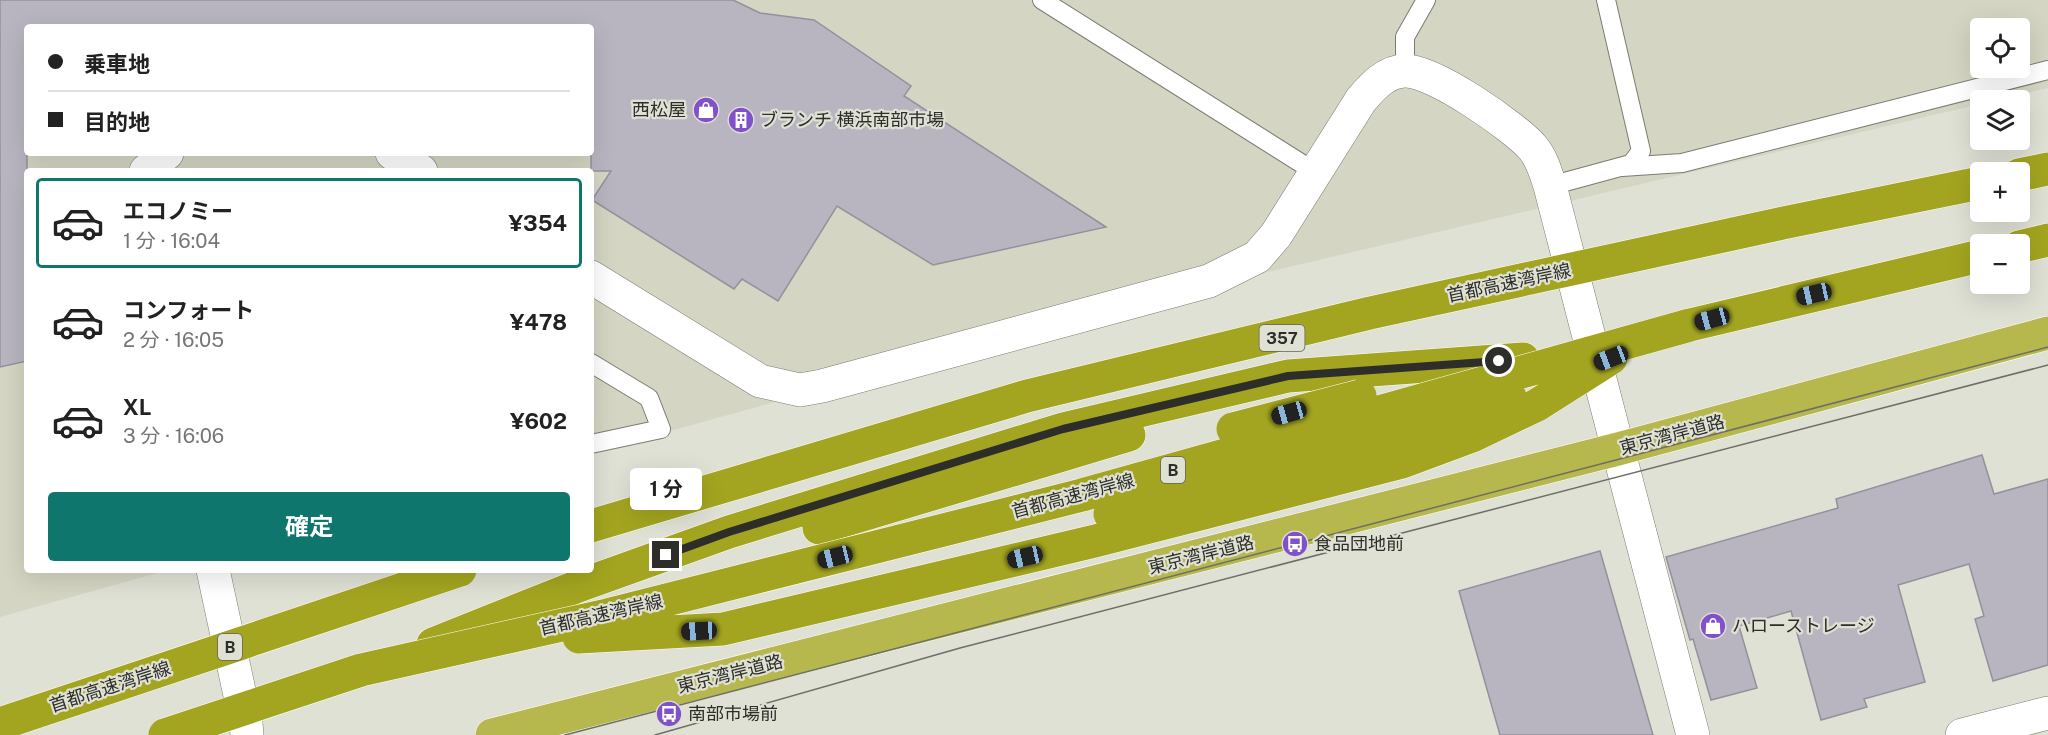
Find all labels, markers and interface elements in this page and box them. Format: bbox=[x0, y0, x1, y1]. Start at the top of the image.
map controls bbox=[1970, 18, 2030, 294]
button: locate bbox=[1970, 18, 2030, 78]
text: 乗車地 bbox=[84, 51, 150, 77]
button: layers bbox=[1970, 90, 2030, 150]
shop icon: 西松屋 bbox=[691, 95, 721, 125]
place label: 西松屋 bbox=[632, 99, 686, 120]
building icon: ブランチ 横浜南部市場 bbox=[726, 105, 756, 135]
text: 目的地 bbox=[84, 109, 150, 135]
place label: ブランチ 横浜南部市場 bbox=[760, 109, 944, 130]
button: + bbox=[1970, 162, 2030, 222]
icon: car bbox=[51, 196, 105, 250]
text: エコノミー bbox=[123, 198, 233, 224]
text: ¥354 bbox=[509, 210, 567, 236]
text: 1 分 · 16:04 bbox=[123, 229, 220, 253]
button: − bbox=[1970, 234, 2030, 294]
street label: 首都高速湾岸線 bbox=[1445, 259, 1573, 306]
car bbox=[1794, 281, 1834, 307]
icon: car bbox=[51, 295, 105, 349]
text: コンフォート bbox=[123, 297, 254, 323]
car bbox=[1692, 306, 1732, 332]
text: ¥478 bbox=[510, 309, 567, 335]
road number: 357 bbox=[1260, 325, 1304, 351]
text: 2 分 · 16:05 bbox=[123, 328, 224, 352]
car bbox=[1591, 343, 1631, 373]
route start bbox=[1485, 347, 1512, 374]
icon: car bbox=[51, 394, 105, 448]
text: XL bbox=[123, 394, 151, 420]
car bbox=[1269, 399, 1309, 427]
text: ¥602 bbox=[510, 408, 567, 434]
street label: 東京湾岸道路 bbox=[1617, 410, 1727, 459]
text: 3 分 · 16:06 bbox=[123, 424, 224, 448]
road number: B bbox=[1161, 457, 1185, 483]
callout: 1 分 bbox=[630, 468, 702, 510]
street label: 首都高速湾岸線 bbox=[1009, 469, 1136, 522]
text: 1 分 bbox=[649, 477, 683, 501]
button: 確定 bbox=[48, 492, 570, 561]
bus stop icon: 食品団地前 bbox=[1280, 529, 1310, 559]
street label: 東京湾岸道路 bbox=[1146, 531, 1256, 578]
place label: 食品団地前 bbox=[1314, 533, 1404, 554]
route end bbox=[652, 541, 679, 568]
car bbox=[815, 544, 855, 570]
car bbox=[1005, 544, 1045, 570]
street label: 首都高速湾岸線 bbox=[537, 590, 665, 639]
shop icon: ハローストレージ bbox=[1698, 611, 1728, 641]
place label: ハローストレージ bbox=[1732, 615, 1875, 636]
car bbox=[681, 621, 717, 641]
road number: B bbox=[218, 634, 242, 660]
street label: 東京湾岸道路 bbox=[675, 650, 785, 697]
street label: 首都高速湾岸線 bbox=[47, 657, 173, 716]
bus stop icon: 南部市場前 bbox=[654, 699, 684, 729]
place label: 南部市場前 bbox=[688, 703, 778, 724]

